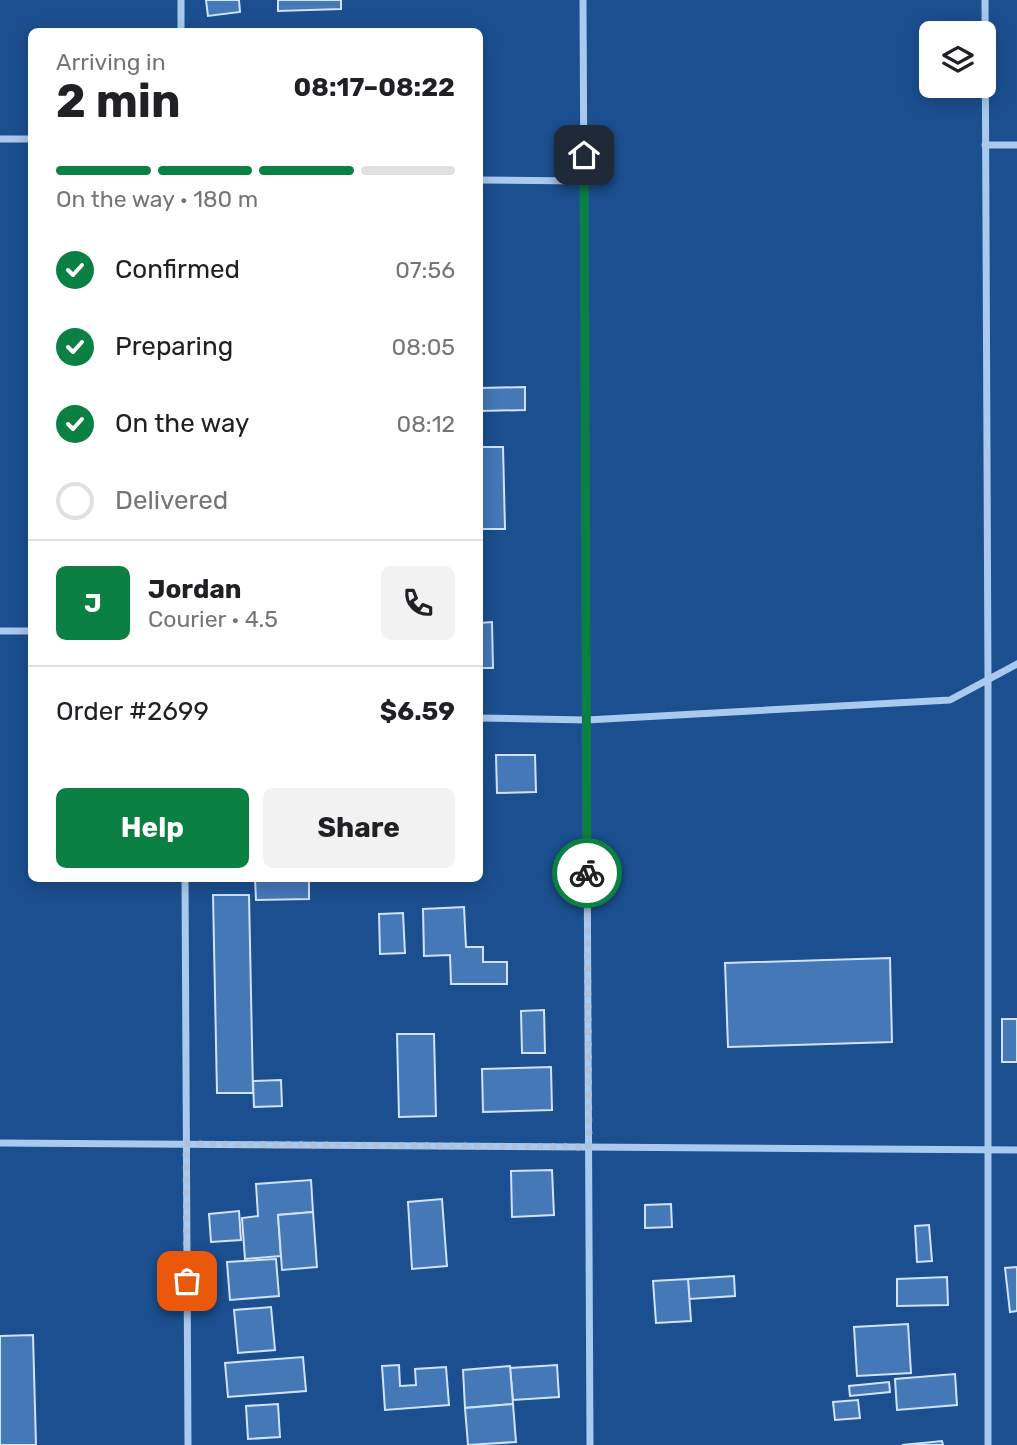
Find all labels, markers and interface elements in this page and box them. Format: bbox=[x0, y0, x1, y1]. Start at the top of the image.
map controls bbox=[919, 21, 996, 98]
button: layers bbox=[919, 21, 996, 98]
text: Arriving in bbox=[56, 48, 166, 76]
text: 08:17–08:22 bbox=[294, 72, 455, 103]
text: 2 min bbox=[56, 74, 181, 129]
pin bbox=[554, 125, 614, 185]
icon: home bbox=[565, 136, 603, 174]
text: On the way · 180 m bbox=[56, 185, 258, 213]
icon: check bbox=[56, 251, 94, 289]
text: Confirmed bbox=[115, 254, 240, 285]
text: 07:56 bbox=[395, 256, 455, 284]
icon: check bbox=[56, 328, 94, 366]
text: Preparing bbox=[115, 331, 233, 362]
text: 08:05 bbox=[392, 333, 455, 361]
icon: check bbox=[56, 405, 94, 443]
text: On the way bbox=[115, 408, 249, 439]
text: 08:12 bbox=[397, 410, 455, 438]
text: Delivered bbox=[115, 485, 228, 516]
button: phone bbox=[381, 566, 455, 640]
text: Jordan bbox=[148, 574, 241, 605]
text: J bbox=[84, 588, 102, 619]
text: Courier · 4.5 bbox=[148, 605, 278, 633]
text: Order #2699 bbox=[56, 696, 209, 727]
text: $6.59 bbox=[380, 696, 455, 727]
button: Help bbox=[56, 788, 249, 868]
button: Share bbox=[263, 788, 455, 868]
courier bbox=[552, 838, 622, 908]
icon: bike bbox=[568, 854, 606, 892]
pin bbox=[157, 1251, 217, 1311]
icon: bag bbox=[168, 1262, 206, 1300]

